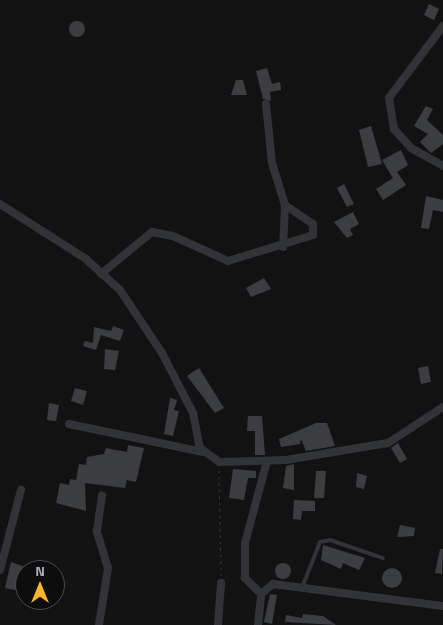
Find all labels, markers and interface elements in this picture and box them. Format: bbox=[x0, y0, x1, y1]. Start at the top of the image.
north arrow bbox=[15, 560, 65, 610]
text: N bbox=[35, 560, 45, 581]

